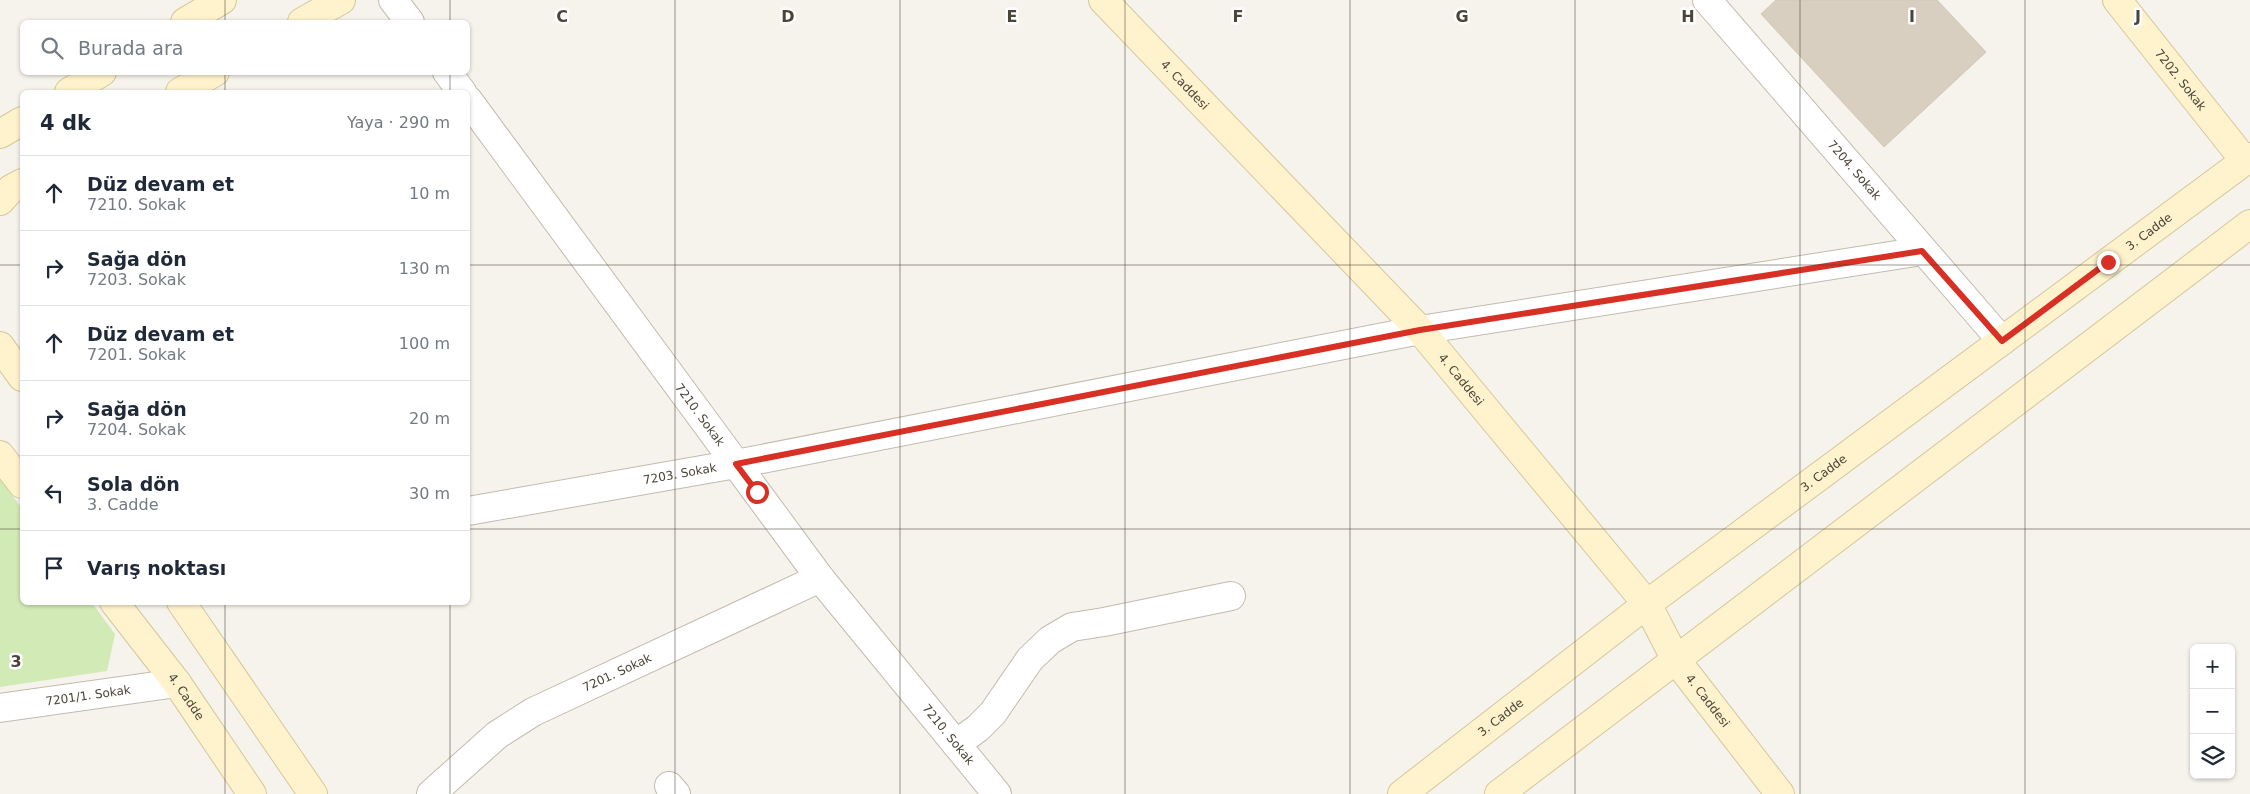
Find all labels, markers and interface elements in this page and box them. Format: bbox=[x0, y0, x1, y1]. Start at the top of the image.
text: C bbox=[556, 7, 568, 26]
text: D bbox=[781, 7, 795, 26]
text: E bbox=[1007, 7, 1017, 26]
text: F bbox=[1233, 7, 1243, 26]
text: G bbox=[1455, 7, 1469, 26]
text: H bbox=[1681, 7, 1695, 26]
text: I bbox=[1909, 7, 1915, 26]
text: J bbox=[2134, 7, 2141, 26]
search box bbox=[20, 20, 470, 75]
icon: search bbox=[38, 34, 66, 62]
text: Burada ara bbox=[78, 37, 183, 59]
street label: 7202. Sokak bbox=[2152, 46, 2209, 113]
street label: 4. Caddesi bbox=[1158, 57, 1212, 113]
text: 4 dk bbox=[40, 111, 91, 135]
text: Yaya · 290 m bbox=[347, 113, 450, 132]
street label: 7204. Sokak bbox=[1825, 138, 1884, 203]
text: Düz devam et bbox=[87, 173, 234, 195]
icon: ahead bbox=[40, 179, 68, 207]
text: 10 m bbox=[409, 184, 450, 203]
text: 7210. Sokak bbox=[87, 195, 186, 214]
street label: 3. Cadde bbox=[2123, 210, 2175, 253]
text: Sağa dön bbox=[87, 248, 187, 270]
route end bbox=[2097, 251, 2120, 274]
icon: right bbox=[40, 254, 68, 282]
text: 130 m bbox=[399, 259, 450, 278]
text: 7203. Sokak bbox=[87, 270, 186, 289]
text: Düz devam et bbox=[87, 323, 234, 345]
icon: ahead bbox=[40, 329, 68, 357]
text: 100 m bbox=[399, 334, 450, 353]
text: 7201. Sokak bbox=[87, 345, 186, 364]
street label: 4. Caddesi bbox=[1436, 351, 1487, 408]
street label: 7210. Sokak bbox=[672, 381, 728, 449]
text: Sağa dön bbox=[87, 398, 187, 420]
icon: right bbox=[40, 404, 68, 432]
text: 20 m bbox=[409, 409, 450, 428]
text: 7204. Sokak bbox=[87, 420, 186, 439]
street label: 3. Cadde bbox=[1798, 451, 1849, 495]
street label: 7203. Sokak bbox=[642, 461, 718, 487]
text: Sola dön bbox=[87, 473, 180, 495]
icon: left bbox=[40, 479, 68, 507]
route start bbox=[746, 481, 769, 504]
text: 30 m bbox=[409, 484, 450, 503]
text: 3. Cadde bbox=[87, 495, 158, 514]
icon: arrive bbox=[40, 554, 68, 582]
text: Varış noktası bbox=[87, 557, 226, 579]
map controls bbox=[2190, 644, 2235, 779]
button: + bbox=[2190, 644, 2235, 689]
street label: 7201. Sokak bbox=[580, 651, 654, 695]
text: 3 bbox=[10, 652, 22, 671]
street label: 4. Cadde bbox=[165, 670, 207, 723]
street label: 4. Caddesi bbox=[1683, 671, 1733, 730]
street label: 7201/1. Sokak bbox=[45, 683, 132, 708]
button: − bbox=[2190, 689, 2235, 734]
street label: 3. Cadde bbox=[1475, 695, 1526, 739]
street label: 7210. Sokak bbox=[919, 701, 977, 768]
button: layers bbox=[2190, 734, 2235, 779]

